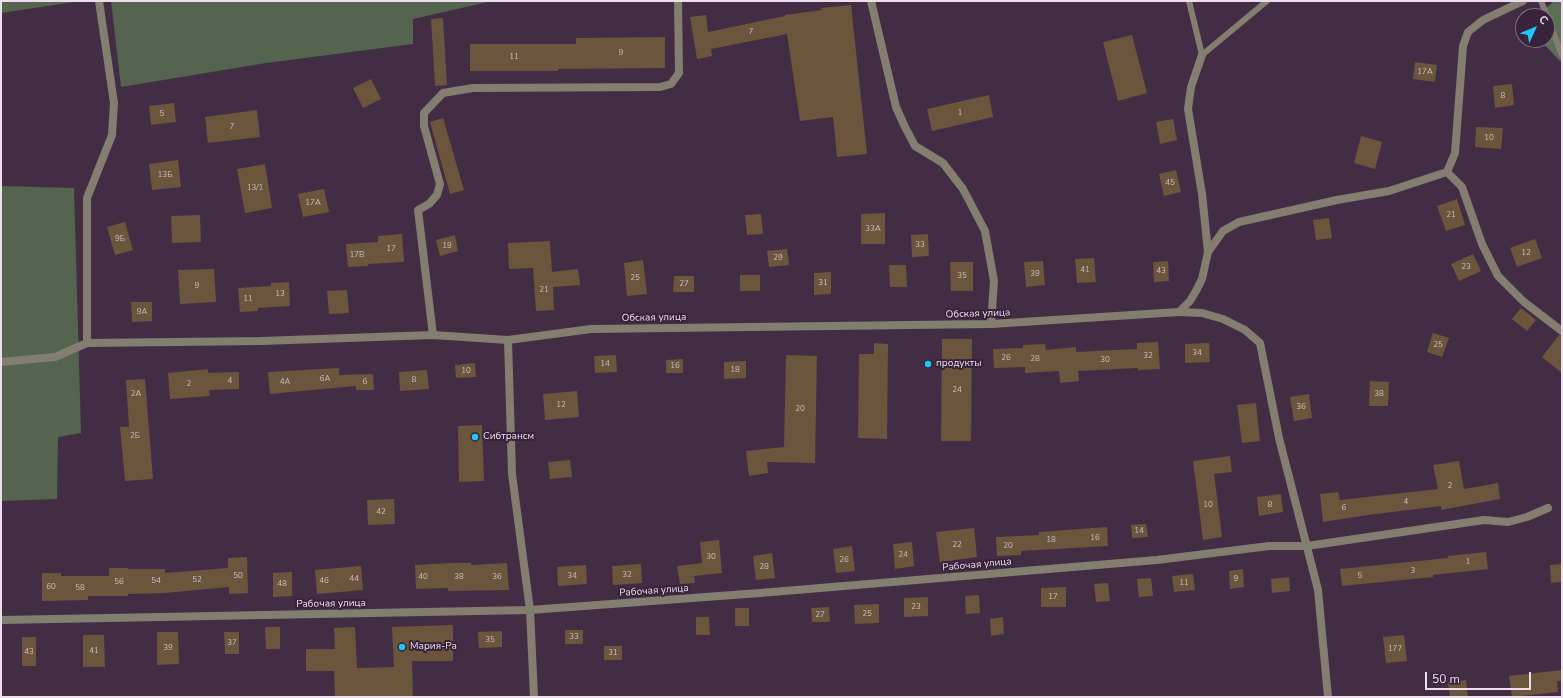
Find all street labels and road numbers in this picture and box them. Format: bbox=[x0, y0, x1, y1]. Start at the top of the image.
street label: Обская улица bbox=[946, 307, 1010, 321]
street label: Обская улица bbox=[622, 311, 686, 325]
street label: Рабочая улица bbox=[942, 556, 1012, 574]
street label: Рабочая улица bbox=[619, 583, 689, 599]
street label: Рабочая улица bbox=[296, 597, 366, 611]

